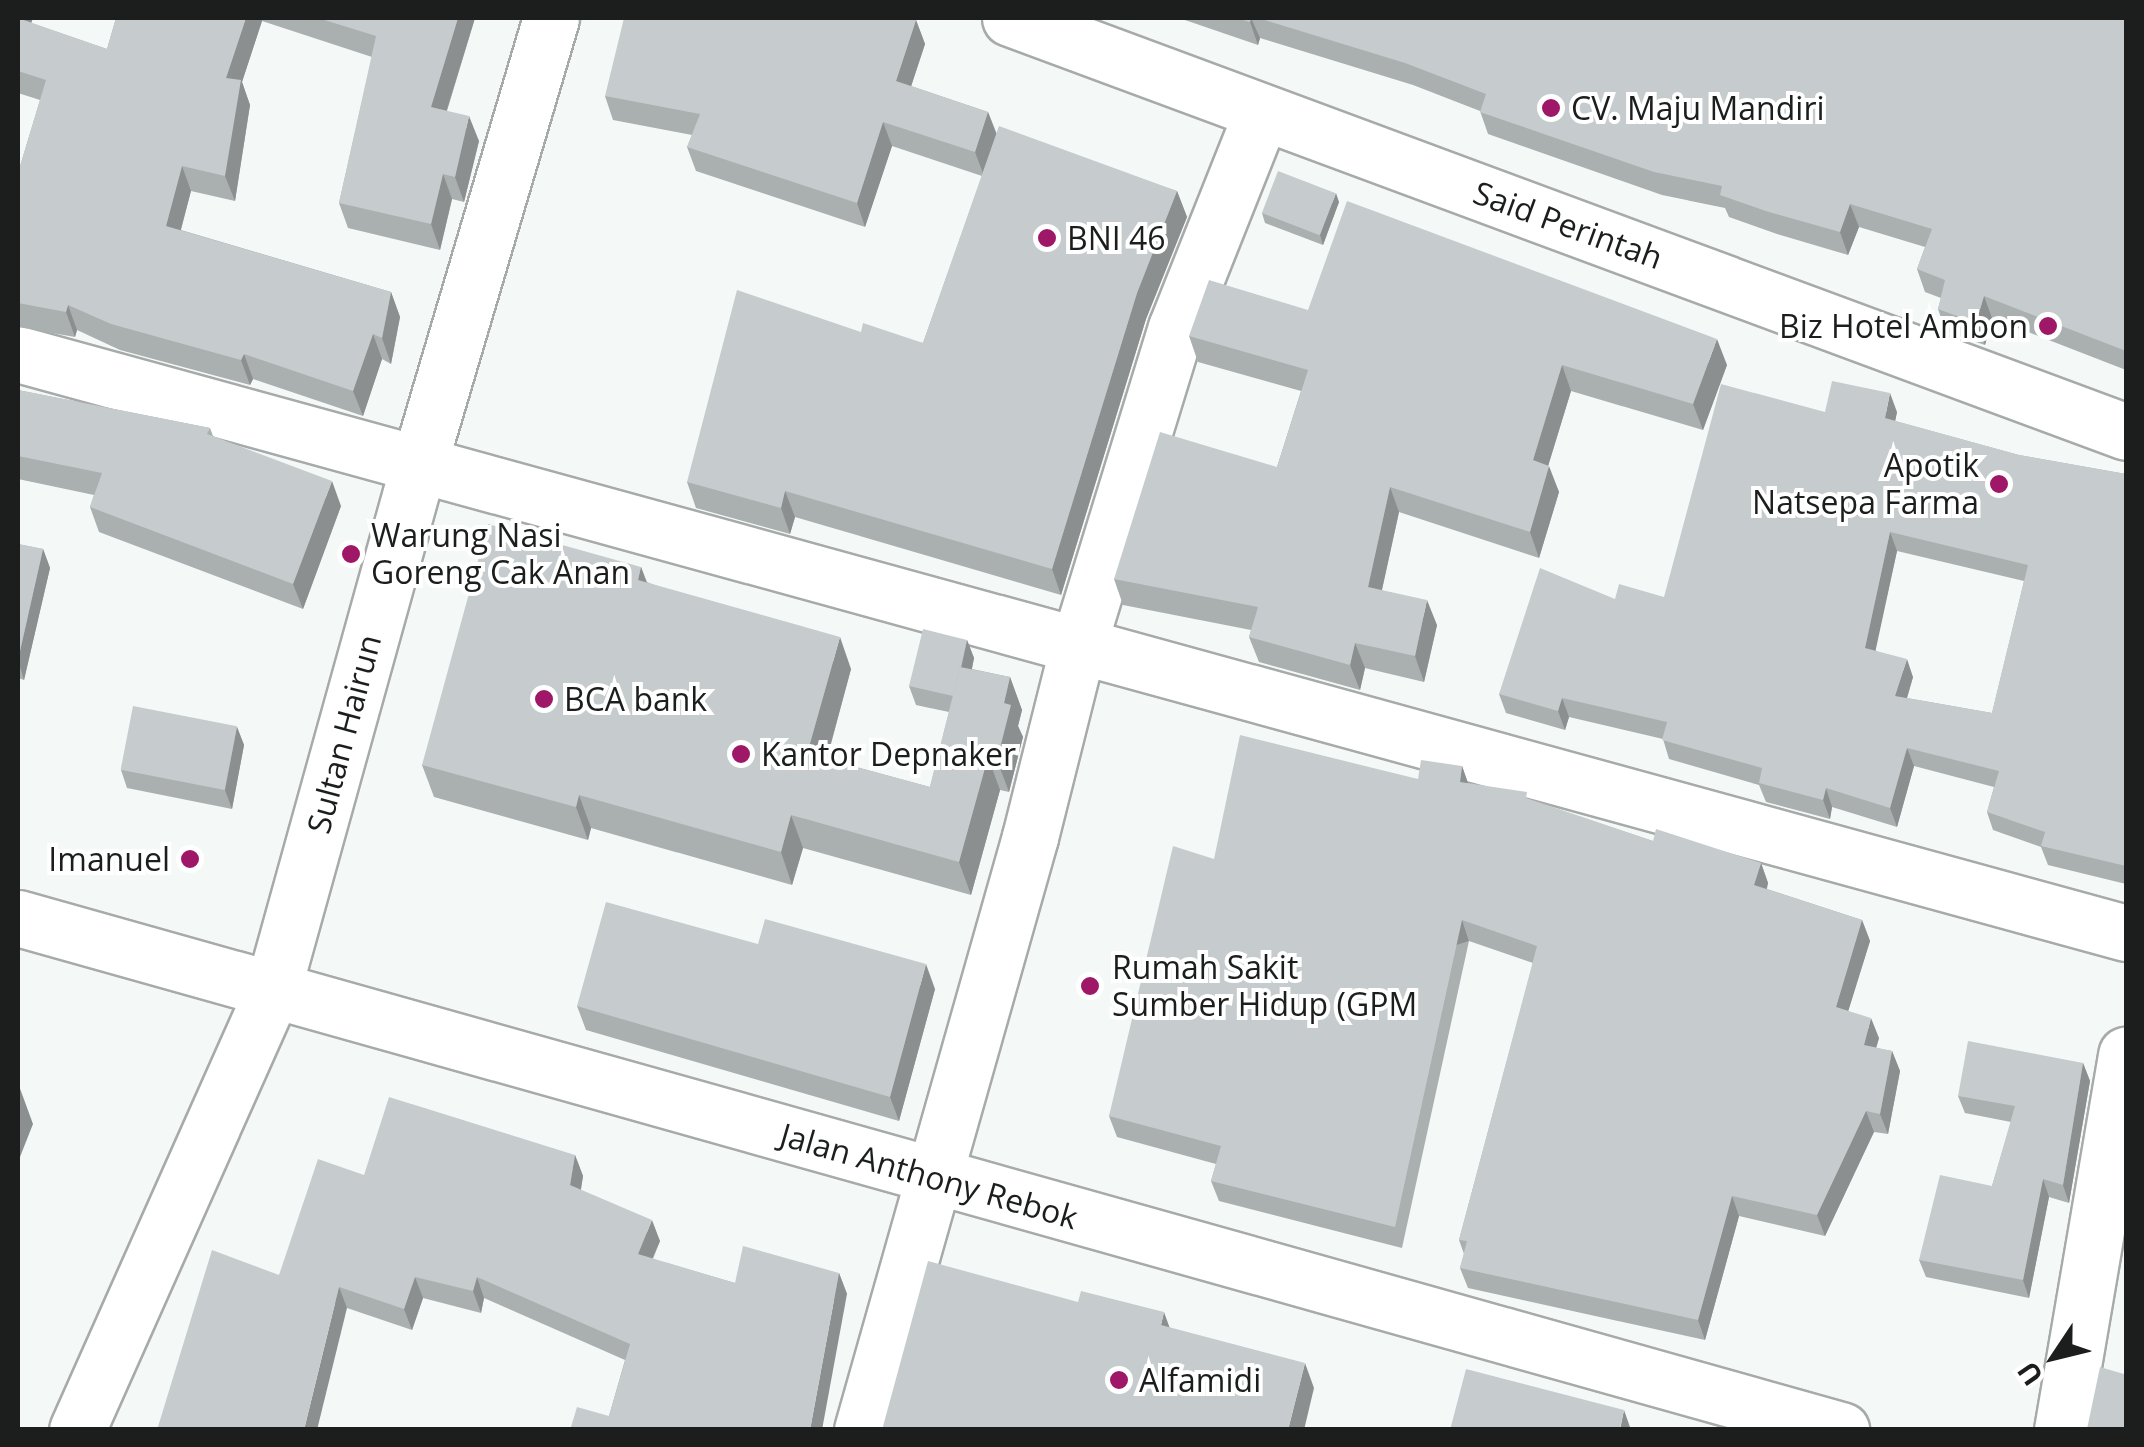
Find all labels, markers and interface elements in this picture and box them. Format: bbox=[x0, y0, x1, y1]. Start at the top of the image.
place label: CV. Maju Mandiri bbox=[1571, 89, 1825, 127]
marker: CV. Maju Mandiri bbox=[1540, 97, 1562, 119]
street label: Said Perintah bbox=[1468, 173, 1668, 277]
place label: BNI 46 bbox=[1067, 219, 1166, 257]
marker: BNI 46 bbox=[1036, 227, 1058, 249]
place label: Biz Hotel Ambon bbox=[1779, 307, 2028, 345]
marker: Biz Hotel Ambon bbox=[2037, 315, 2059, 337]
place label: Apotik Natsepa Farma bbox=[1752, 447, 1979, 522]
marker: Apotik Natsepa Farma bbox=[1988, 473, 2010, 495]
place label: Warung Nasi Goreng Cak Anan bbox=[371, 517, 630, 592]
marker: Warung Nasi Goreng Cak Anan bbox=[340, 543, 362, 565]
street label: Sultan Hairun bbox=[299, 630, 389, 838]
place label: BCA bank bbox=[564, 680, 707, 718]
marker: BCA bank bbox=[533, 688, 555, 710]
place label: Kantor Depnaker bbox=[761, 735, 1016, 773]
marker: Kantor Depnaker bbox=[730, 743, 752, 765]
place label: Imanuel bbox=[48, 840, 170, 878]
marker: Imanuel bbox=[179, 848, 201, 870]
place label: Rumah Sakit Sumber Hidup (GPM bbox=[1112, 949, 1417, 1024]
marker: Rumah Sakit Sumber Hidup (GPM bbox=[1077, 973, 1103, 999]
street label: Jalan Anthony Rebok bbox=[776, 1115, 1082, 1237]
north arrow bbox=[2004, 1307, 2104, 1407]
text: U bbox=[2008, 1355, 2051, 1394]
place label: Alfamidi bbox=[1139, 1361, 1261, 1399]
marker: Alfamidi bbox=[1108, 1369, 1130, 1391]

